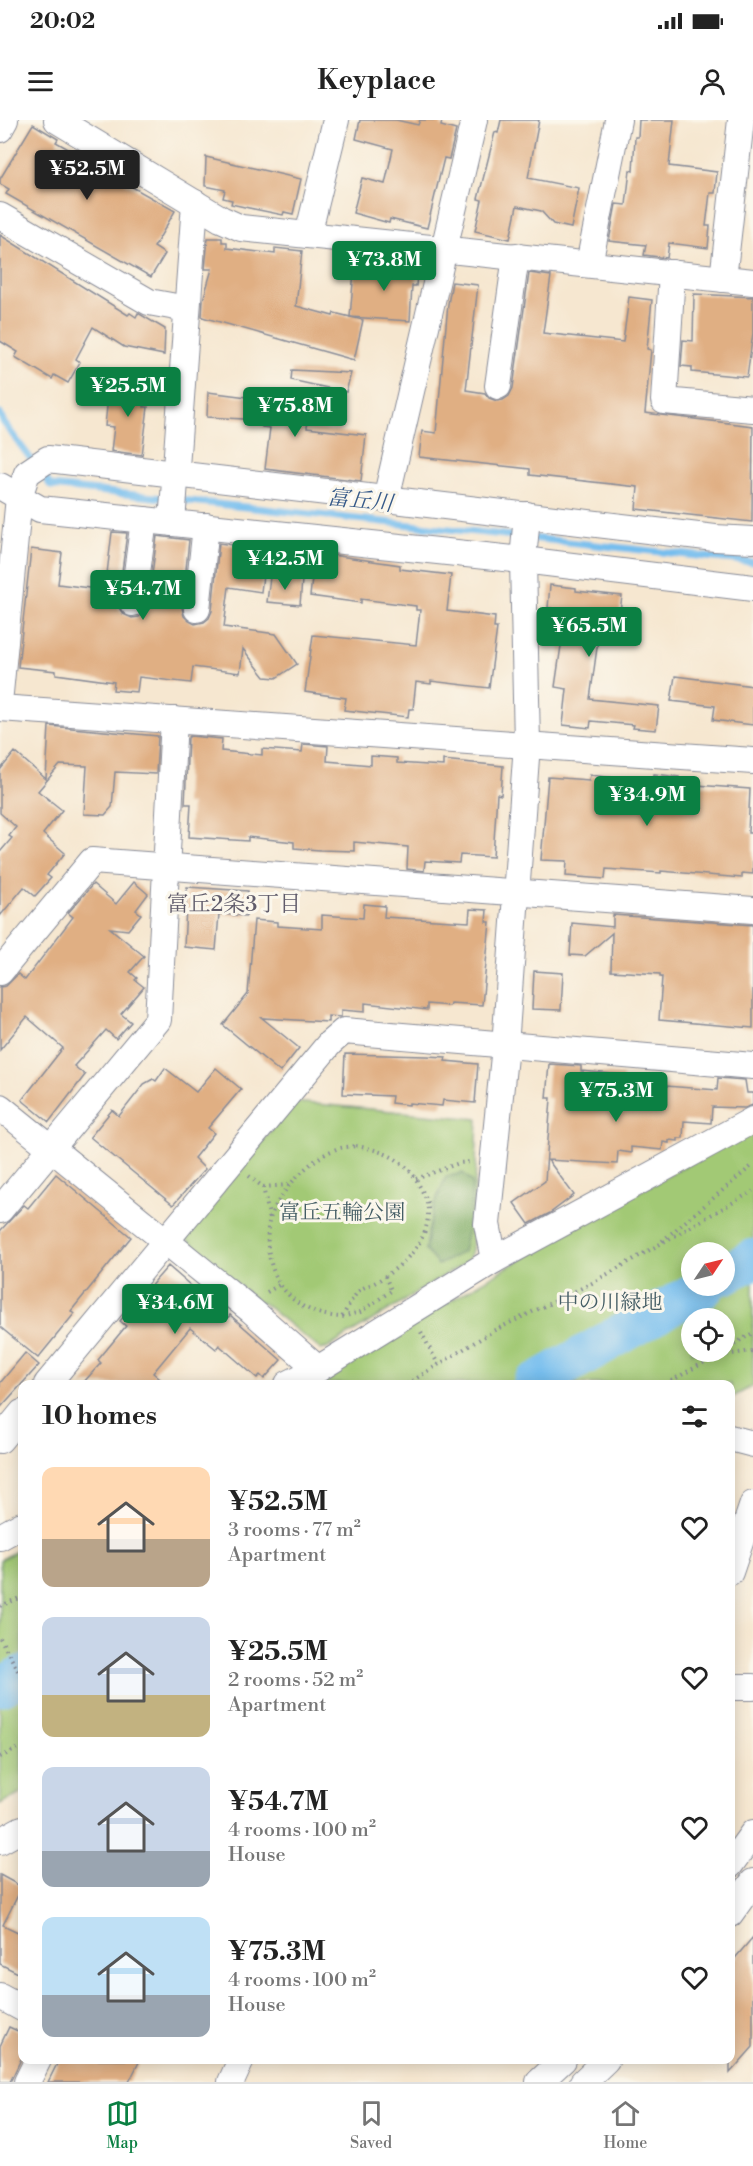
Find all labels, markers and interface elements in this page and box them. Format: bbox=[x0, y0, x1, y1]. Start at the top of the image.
text: 20:02 bbox=[30, 8, 95, 35]
text: Keyplace bbox=[317, 64, 436, 98]
icon: menu bbox=[24, 65, 57, 98]
icon: person bbox=[696, 65, 729, 98]
pin: ¥52.5M bbox=[38, 150, 136, 201]
text: ¥52.5M bbox=[49, 157, 125, 182]
pin: ¥73.8M bbox=[335, 241, 433, 292]
text: ¥73.8M bbox=[346, 248, 422, 273]
pin: ¥25.5M bbox=[79, 367, 177, 418]
text: ¥25.5M bbox=[90, 374, 166, 399]
pin: ¥75.8M bbox=[246, 387, 344, 438]
text: ¥75.8M bbox=[257, 394, 333, 419]
water label: 富丘川 bbox=[326, 484, 396, 518]
pin: ¥42.5M bbox=[236, 540, 334, 591]
text: ¥42.5M bbox=[246, 547, 324, 572]
pin: ¥54.7M bbox=[94, 570, 192, 621]
text: ¥54.7M bbox=[104, 577, 182, 602]
pin: ¥65.5M bbox=[540, 607, 638, 658]
text: ¥65.5M bbox=[551, 614, 627, 639]
pin: ¥34.9M bbox=[598, 776, 696, 827]
text: ¥34.9M bbox=[608, 783, 686, 808]
district label: 富丘2条3丁目 bbox=[167, 891, 301, 918]
pin: ¥75.3M bbox=[567, 1072, 665, 1123]
text: ¥75.3M bbox=[578, 1079, 654, 1104]
park label: 富丘五輪公園 bbox=[279, 1200, 405, 1226]
north arrow bbox=[681, 1242, 735, 1296]
map controls bbox=[681, 1242, 735, 1362]
pin: ¥34.6M bbox=[126, 1284, 224, 1335]
park label: 中の川緑地 bbox=[558, 1290, 663, 1316]
text: ¥34.6M bbox=[136, 1291, 214, 1316]
button: locate bbox=[681, 1308, 735, 1362]
text: 10 homes bbox=[42, 1400, 157, 1432]
icon: filters bbox=[678, 1400, 711, 1433]
text: ¥52.5M bbox=[228, 1486, 328, 1518]
icon: home bbox=[90, 1491, 162, 1563]
icon: heart bbox=[678, 1511, 711, 1544]
text: 3 rooms · 77 m² bbox=[228, 1518, 361, 1543]
text: Apartment bbox=[228, 1543, 326, 1568]
text: ¥25.5M bbox=[228, 1636, 328, 1668]
icon: home bbox=[90, 1641, 162, 1713]
icon: heart bbox=[678, 1661, 711, 1694]
text: 2 rooms · 52 m² bbox=[228, 1668, 363, 1693]
text: Apartment bbox=[228, 1693, 326, 1718]
text: ¥54.7M bbox=[228, 1786, 328, 1818]
icon: home bbox=[90, 1791, 162, 1863]
icon: heart bbox=[678, 1811, 711, 1844]
text: 4 rooms · 100 m² bbox=[228, 1818, 376, 1843]
text: House bbox=[228, 1843, 286, 1868]
text: ¥75.3M bbox=[228, 1936, 326, 1968]
icon: home bbox=[90, 1941, 162, 2013]
icon: heart bbox=[678, 1961, 711, 1994]
text: 4 rooms · 100 m² bbox=[228, 1968, 376, 1993]
text: House bbox=[228, 1993, 286, 2018]
tab: Map bbox=[106, 2097, 139, 2153]
tab: Saved bbox=[350, 2097, 392, 2153]
tab: Home bbox=[603, 2097, 647, 2153]

